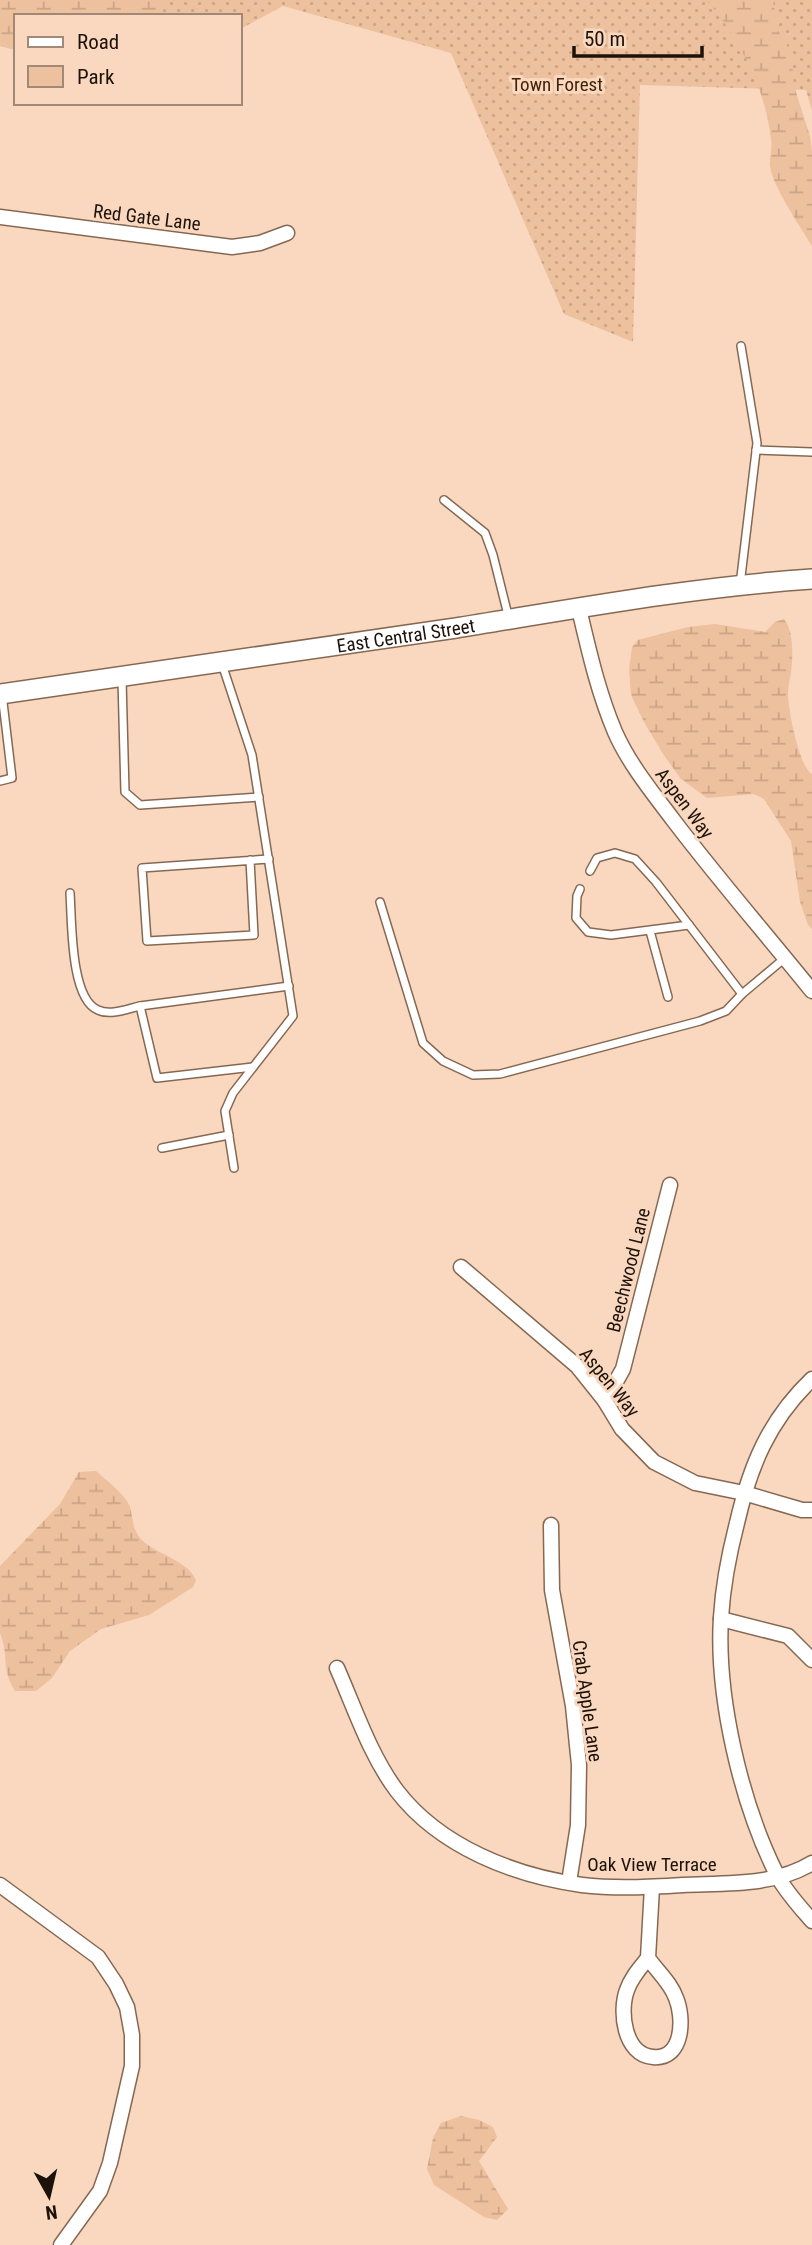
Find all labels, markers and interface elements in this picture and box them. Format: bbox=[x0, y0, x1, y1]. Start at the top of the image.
legend bbox=[14, 14, 242, 105]
scale bar bbox=[574, 14, 702, 58]
text: 50 m bbox=[584, 27, 625, 51]
text: Road bbox=[77, 30, 119, 54]
text: Park bbox=[77, 65, 115, 89]
park label: Town Forest bbox=[511, 73, 603, 96]
street label: Red Gate Lane bbox=[92, 199, 202, 236]
street label: East Central Street bbox=[335, 614, 477, 658]
street label: Aspen Way bbox=[651, 763, 719, 843]
street label: Beechwood Lane bbox=[602, 1205, 655, 1335]
street label: Aspen Way bbox=[575, 1343, 645, 1422]
street label: Crab Apple Lane bbox=[568, 1639, 607, 1763]
street label: Oak View Terrace bbox=[587, 1853, 717, 1876]
north arrow bbox=[14, 2161, 84, 2231]
text: N bbox=[44, 2200, 59, 2225]

